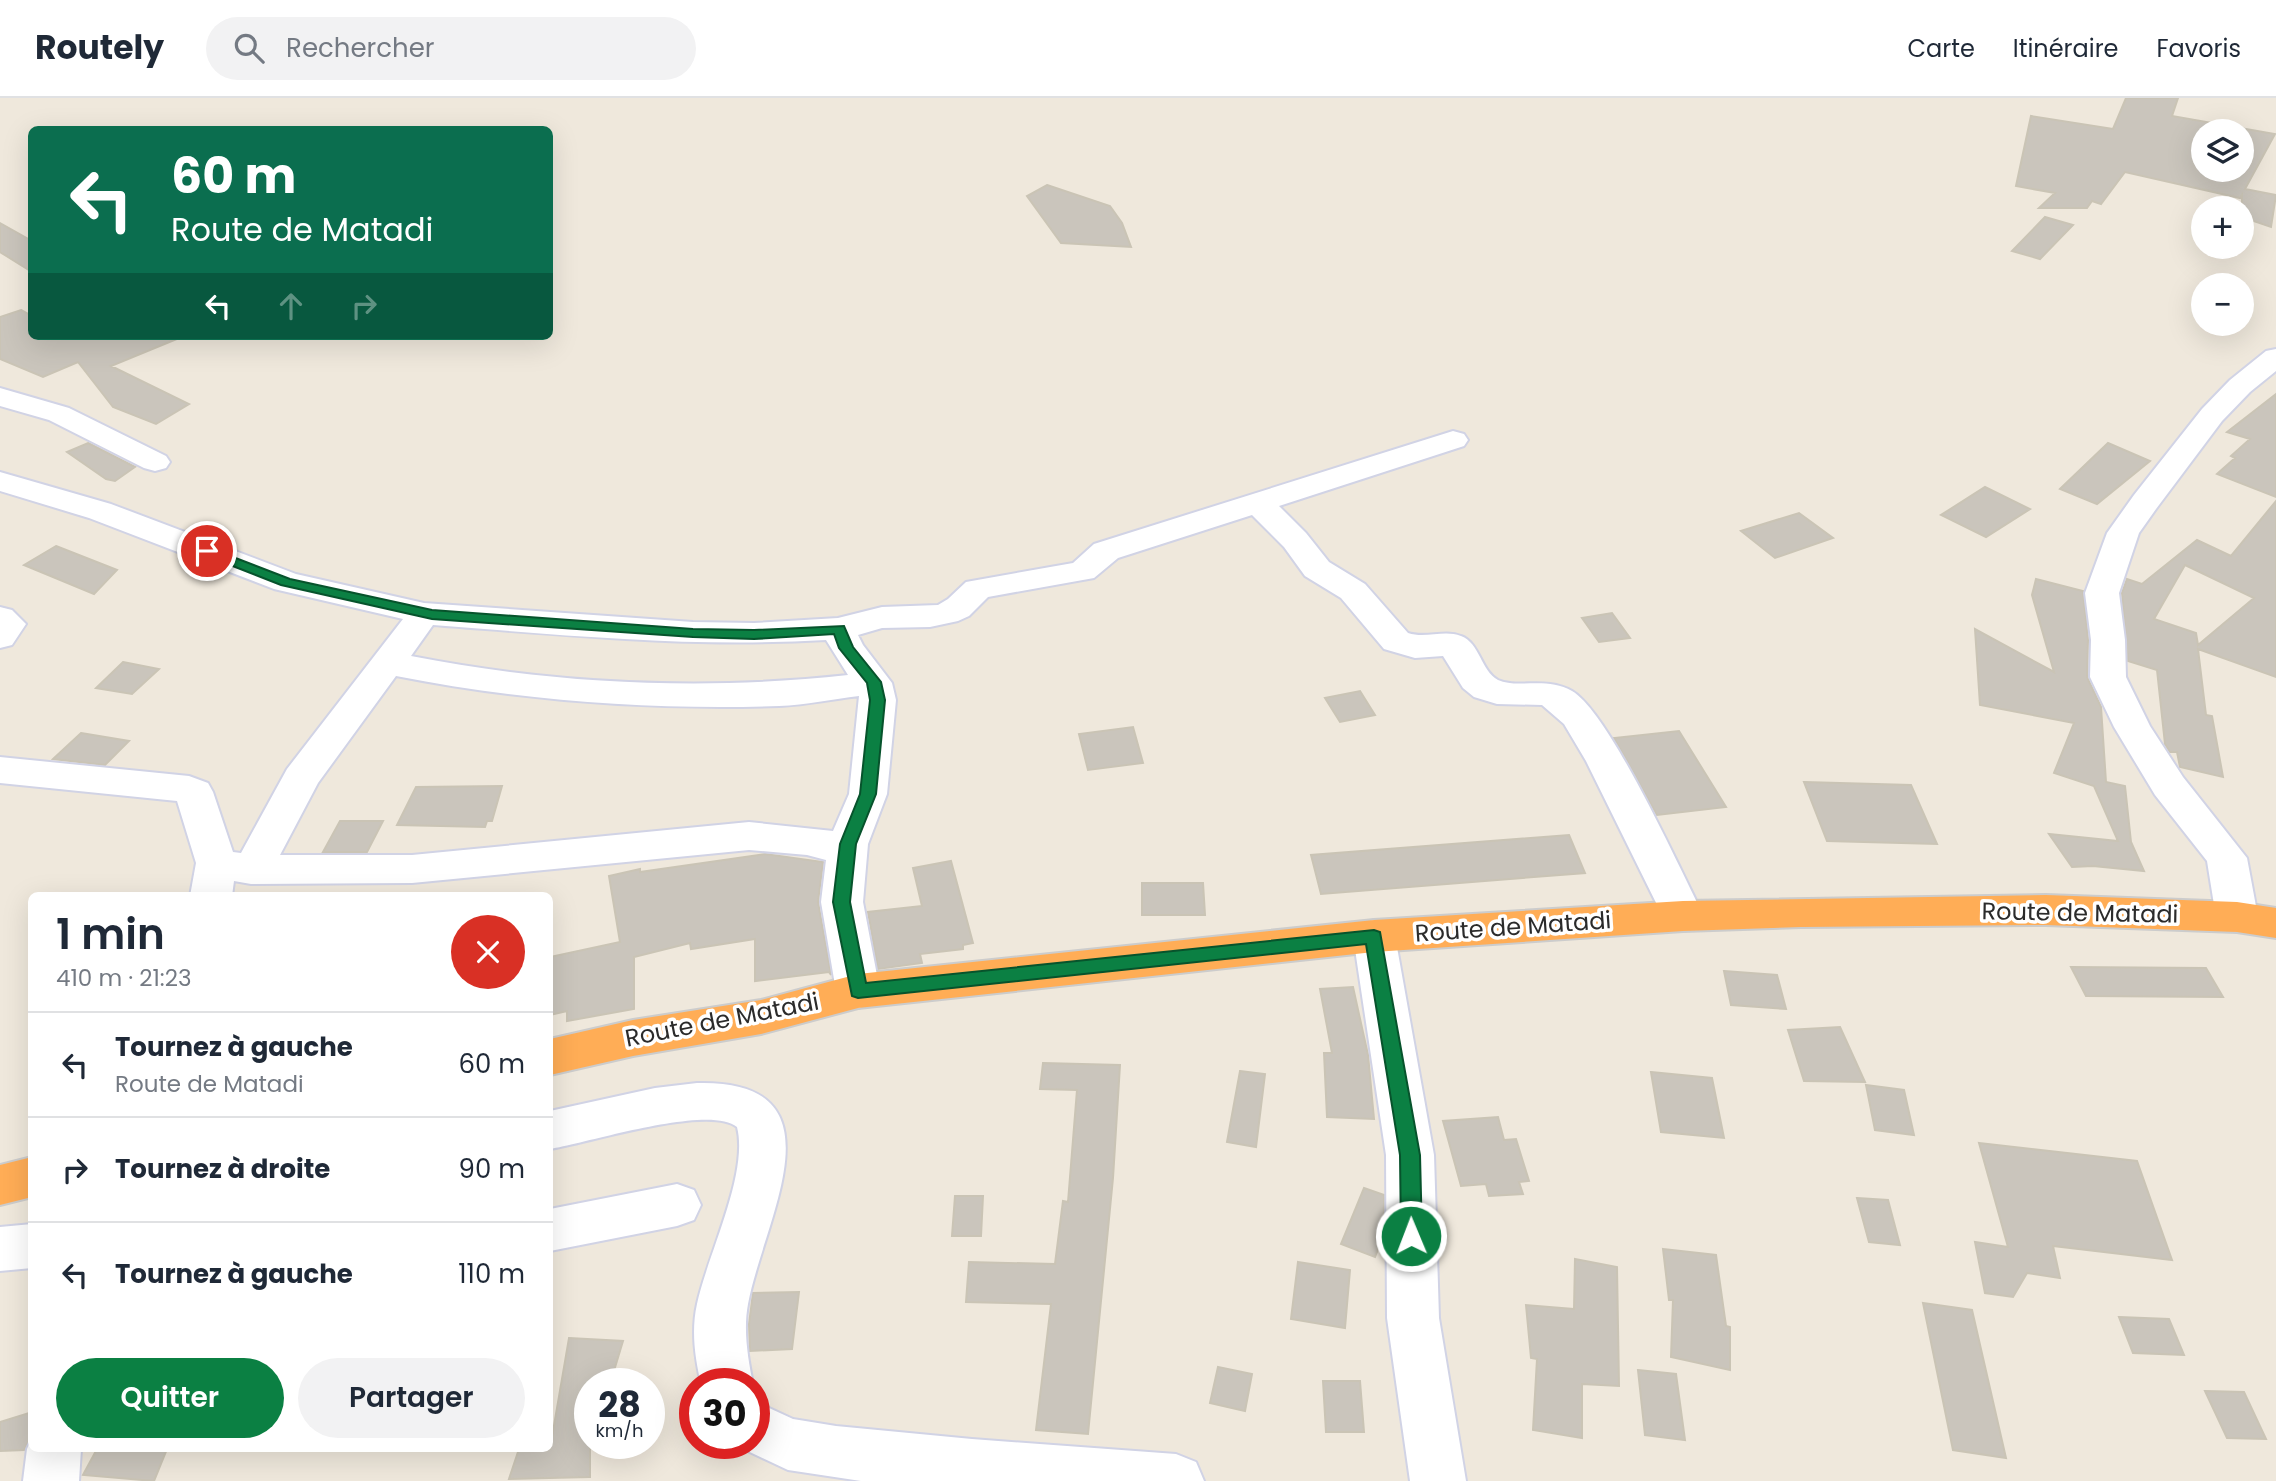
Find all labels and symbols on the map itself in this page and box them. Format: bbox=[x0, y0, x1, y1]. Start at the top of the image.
pin bbox=[177, 521, 237, 581]
street label: Route de Matadi bbox=[1981, 894, 2179, 931]
street label: Route de Matadi bbox=[1414, 903, 1612, 950]
street label: Route de Matadi bbox=[622, 985, 822, 1054]
position arrow bbox=[1374, 1199, 1448, 1273]
speed limit sign: 30 bbox=[679, 1368, 770, 1459]

